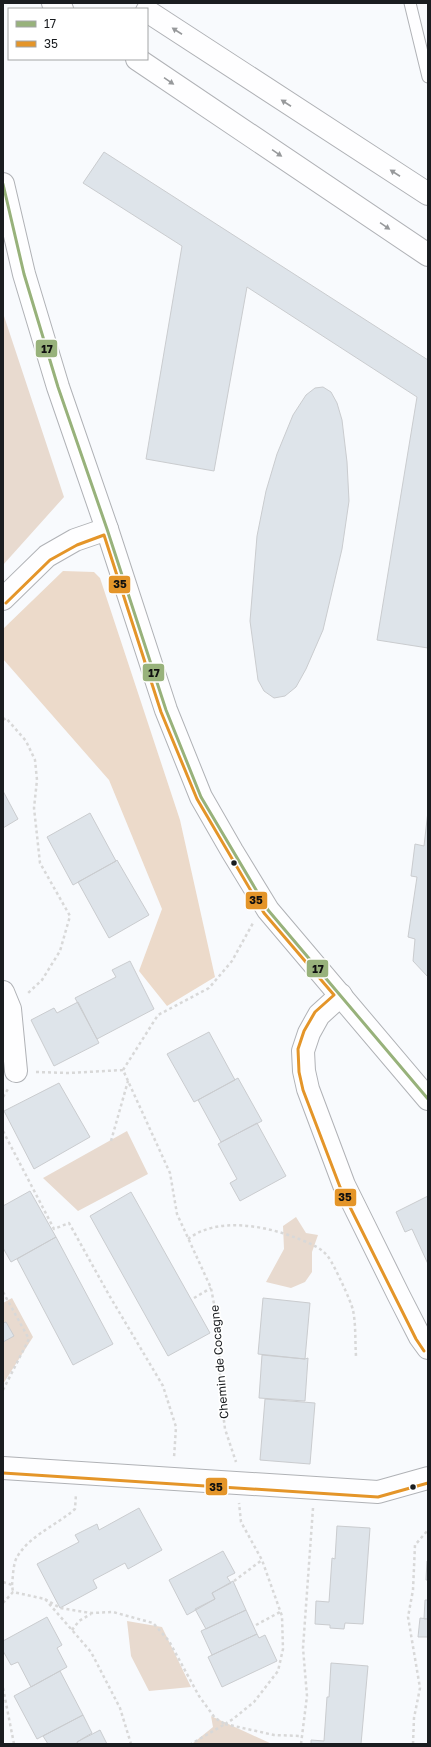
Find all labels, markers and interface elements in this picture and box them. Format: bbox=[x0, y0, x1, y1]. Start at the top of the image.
legend bbox=[8, 8, 148, 60]
text: 17 bbox=[44, 16, 56, 31]
one-way arrow bbox=[172, 27, 182, 35]
text: 35 bbox=[44, 36, 58, 51]
one-way arrow bbox=[164, 77, 175, 85]
one-way arrow bbox=[280, 99, 292, 106]
one-way arrow bbox=[272, 149, 282, 157]
one-way arrow bbox=[390, 169, 400, 177]
one-way arrow bbox=[380, 222, 390, 230]
line badge: 17 bbox=[35, 339, 58, 358]
text: 17 bbox=[41, 342, 53, 355]
line badge: 35 bbox=[108, 575, 131, 594]
text: 35 bbox=[113, 577, 127, 590]
line badge: 17 bbox=[142, 663, 165, 682]
text: 17 bbox=[148, 666, 160, 679]
unlabelled marker bbox=[229, 858, 239, 868]
line badge: 35 bbox=[245, 891, 268, 910]
text: 35 bbox=[249, 893, 263, 906]
line badge: 17 bbox=[306, 959, 329, 978]
text: 17 bbox=[312, 962, 324, 975]
line badge: 35 bbox=[334, 1188, 357, 1207]
text: 35 bbox=[338, 1190, 352, 1203]
street label: Chemin de Cocagne bbox=[207, 1304, 231, 1420]
line badge: 35 bbox=[205, 1477, 228, 1496]
text: 35 bbox=[209, 1480, 223, 1493]
unlabelled marker bbox=[408, 1482, 418, 1492]

